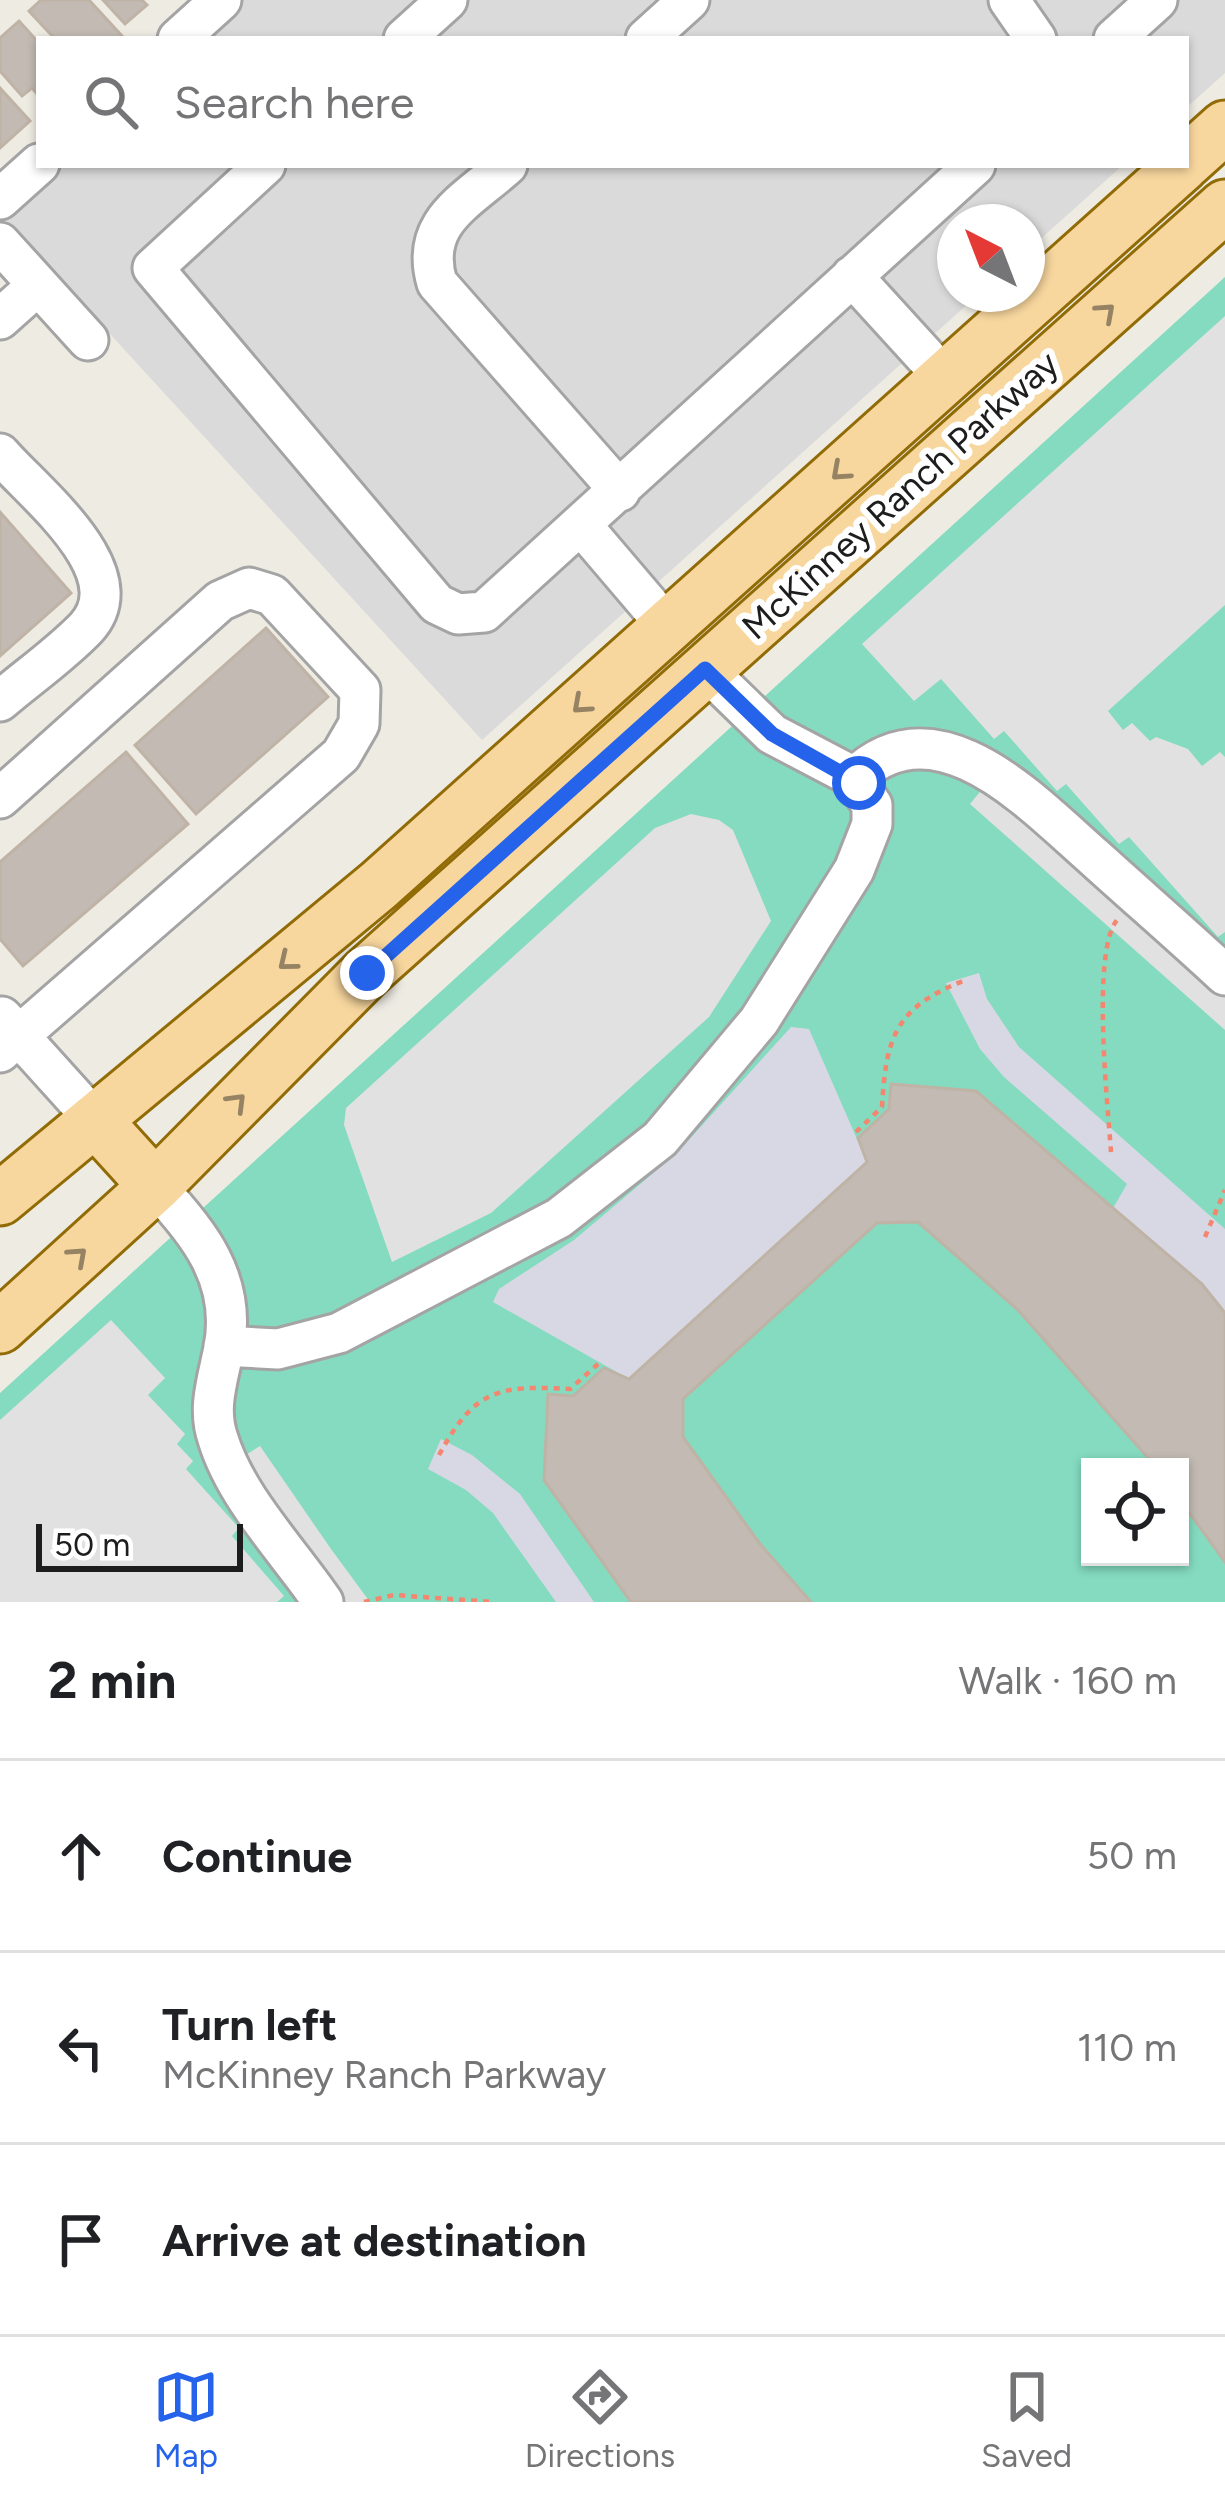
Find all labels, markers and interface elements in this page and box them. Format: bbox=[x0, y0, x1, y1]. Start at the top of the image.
search box bbox=[36, 36, 1189, 168]
icon: search bbox=[78, 69, 144, 135]
text: Search here bbox=[174, 75, 414, 129]
north arrow bbox=[937, 204, 1045, 312]
one-way arrow bbox=[1092, 305, 1113, 326]
street label: McKinney Ranch Parkway bbox=[733, 342, 1067, 648]
one-way arrow bbox=[833, 458, 854, 479]
one-way arrow bbox=[573, 691, 594, 712]
route start bbox=[832, 756, 886, 810]
route end bbox=[340, 946, 394, 1000]
one-way arrow bbox=[279, 948, 301, 970]
one-way arrow bbox=[223, 1094, 245, 1116]
one-way arrow bbox=[64, 1249, 85, 1270]
map controls bbox=[1081, 1458, 1189, 1566]
button: locate bbox=[1081, 1458, 1189, 1566]
scale bar bbox=[36, 1518, 243, 1571]
text: 50 m bbox=[54, 1525, 130, 1564]
text: 2 min bbox=[48, 1650, 176, 1711]
text: Walk · 160 m bbox=[959, 1657, 1177, 1704]
icon: ahead bbox=[48, 1823, 114, 1889]
text: Continue bbox=[162, 1829, 352, 1883]
text: 50 m bbox=[1087, 1832, 1177, 1879]
text: Turn left bbox=[162, 1997, 337, 2051]
icon: left bbox=[48, 2015, 114, 2081]
text: 110 m bbox=[1077, 2024, 1177, 2071]
text: McKinney Ranch Parkway bbox=[162, 2051, 606, 2098]
icon: arrive bbox=[48, 2207, 114, 2273]
text: Arrive at destination bbox=[162, 2213, 586, 2267]
tab: Map bbox=[153, 2364, 219, 2475]
tab: Directions bbox=[525, 2364, 675, 2475]
tab: Saved bbox=[981, 2364, 1072, 2475]

